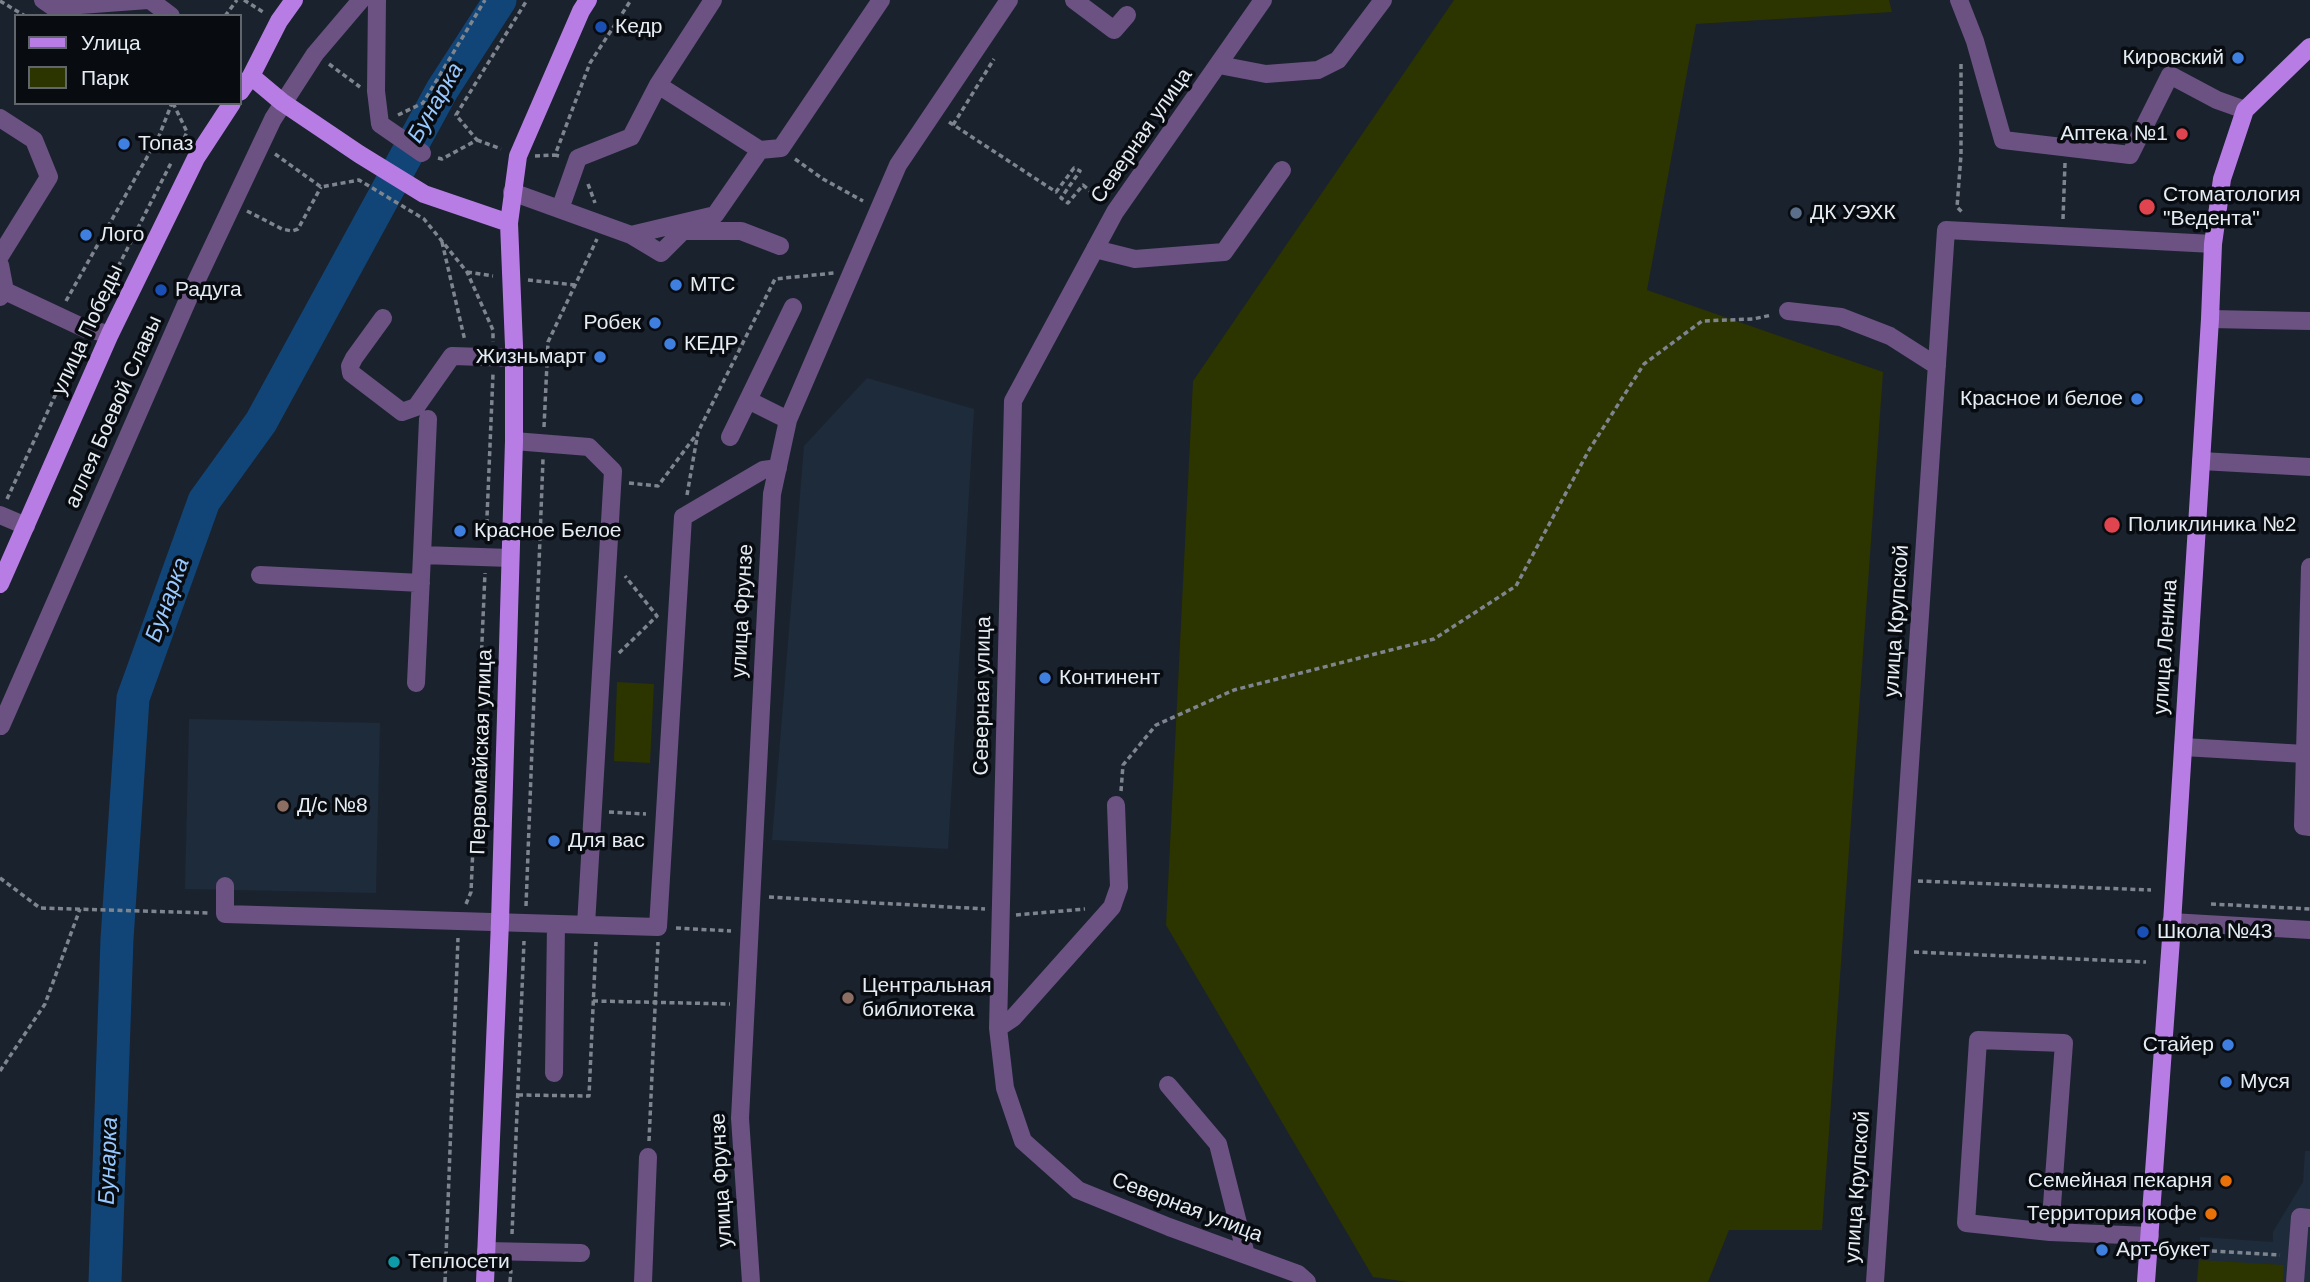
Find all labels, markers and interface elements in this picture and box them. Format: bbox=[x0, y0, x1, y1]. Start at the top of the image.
legend bbox=[14, 14, 242, 105]
place label: Кедр bbox=[615, 14, 662, 40]
marker: Кедр bbox=[593, 19, 609, 35]
text: Улица bbox=[81, 31, 141, 54]
place label: Кировский bbox=[2123, 45, 2224, 71]
marker: Кировский bbox=[2230, 50, 2246, 66]
water label: Бунарка bbox=[402, 58, 470, 148]
street label: Северная улица bbox=[1086, 64, 1198, 208]
text: Парк bbox=[81, 66, 129, 89]
place label: Аптека №1 bbox=[2060, 121, 2168, 147]
marker: Аптека №1 bbox=[2174, 126, 2190, 142]
place label: Топаз bbox=[138, 131, 193, 157]
marker: Топаз bbox=[116, 136, 132, 152]
place label: Стоматология "Ведента" bbox=[2163, 182, 2300, 232]
marker: Стоматология "Ведента" bbox=[2137, 197, 2157, 217]
place label: ДК УЭХК bbox=[1810, 200, 1896, 226]
marker: ДК УЭХК bbox=[1788, 205, 1804, 221]
place label: Лого bbox=[100, 222, 144, 248]
marker: Лого bbox=[78, 227, 94, 243]
street label: улица Победы bbox=[47, 261, 129, 399]
place label: МТС bbox=[690, 272, 735, 298]
place label: Радуга bbox=[175, 277, 242, 303]
marker: МТС bbox=[668, 277, 684, 293]
marker: Радуга bbox=[153, 282, 169, 298]
place label: Робек bbox=[584, 310, 641, 336]
street label: аллея Боевой Славы bbox=[60, 312, 168, 512]
marker: Робек bbox=[647, 315, 663, 331]
place label: КЕДР bbox=[684, 331, 738, 357]
marker: КЕДР bbox=[662, 336, 678, 352]
place label: Жизньмарт bbox=[476, 344, 586, 370]
marker: Жизньмарт bbox=[592, 349, 608, 365]
place label: Красное и белое bbox=[1960, 386, 2123, 412]
marker: Красное и белое bbox=[2129, 391, 2145, 407]
place label: Поликлиника №2 bbox=[2128, 512, 2296, 538]
marker: Поликлиника №2 bbox=[2102, 515, 2122, 535]
place label: Красное Белое bbox=[474, 518, 621, 544]
marker: Красное Белое bbox=[452, 523, 468, 539]
street label: улица Фрунзе bbox=[727, 543, 759, 679]
street label: улица Крупской bbox=[1879, 544, 1915, 698]
water label: Бунарка bbox=[140, 554, 196, 646]
street label: улица Ленина bbox=[2149, 578, 2183, 716]
street label: Северная улица bbox=[969, 616, 997, 776]
street label: Первомайская улица bbox=[466, 649, 498, 855]
place label: Континент bbox=[1059, 665, 1160, 691]
marker: Континент bbox=[1037, 670, 1053, 686]
place label: Д/с №8 bbox=[297, 793, 368, 819]
marker: Д/с №8 bbox=[275, 798, 291, 814]
place label: Для вас bbox=[568, 828, 645, 854]
marker: Для вас bbox=[546, 833, 562, 849]
place label: Школа №43 bbox=[2157, 919, 2273, 945]
marker: Школа №43 bbox=[2135, 924, 2151, 940]
place label: Центральная библиотека bbox=[862, 973, 992, 1023]
marker: Центральная библиотека bbox=[840, 990, 856, 1006]
place label: Стайер bbox=[2143, 1032, 2214, 1058]
marker: Стайер bbox=[2220, 1037, 2236, 1053]
place label: Муся bbox=[2240, 1069, 2290, 1095]
marker: Муся bbox=[2218, 1074, 2234, 1090]
street label: улица Крупской bbox=[1840, 1110, 1876, 1264]
street label: улица Фрунзе bbox=[706, 1112, 738, 1248]
water label: Бунарка bbox=[94, 1117, 124, 1205]
street label: Северная улица bbox=[1108, 1168, 1266, 1248]
place label: Семейная пекарня bbox=[2028, 1168, 2212, 1194]
marker: Семейная пекарня bbox=[2218, 1173, 2234, 1189]
place label: Территория кофе bbox=[2027, 1201, 2197, 1227]
marker: Территория кофе bbox=[2203, 1206, 2219, 1222]
place label: Арт-букет bbox=[2116, 1237, 2210, 1263]
marker: Арт-букет bbox=[2094, 1242, 2110, 1258]
place label: Теплосети bbox=[408, 1249, 510, 1275]
marker: Теплосети bbox=[386, 1254, 402, 1270]

